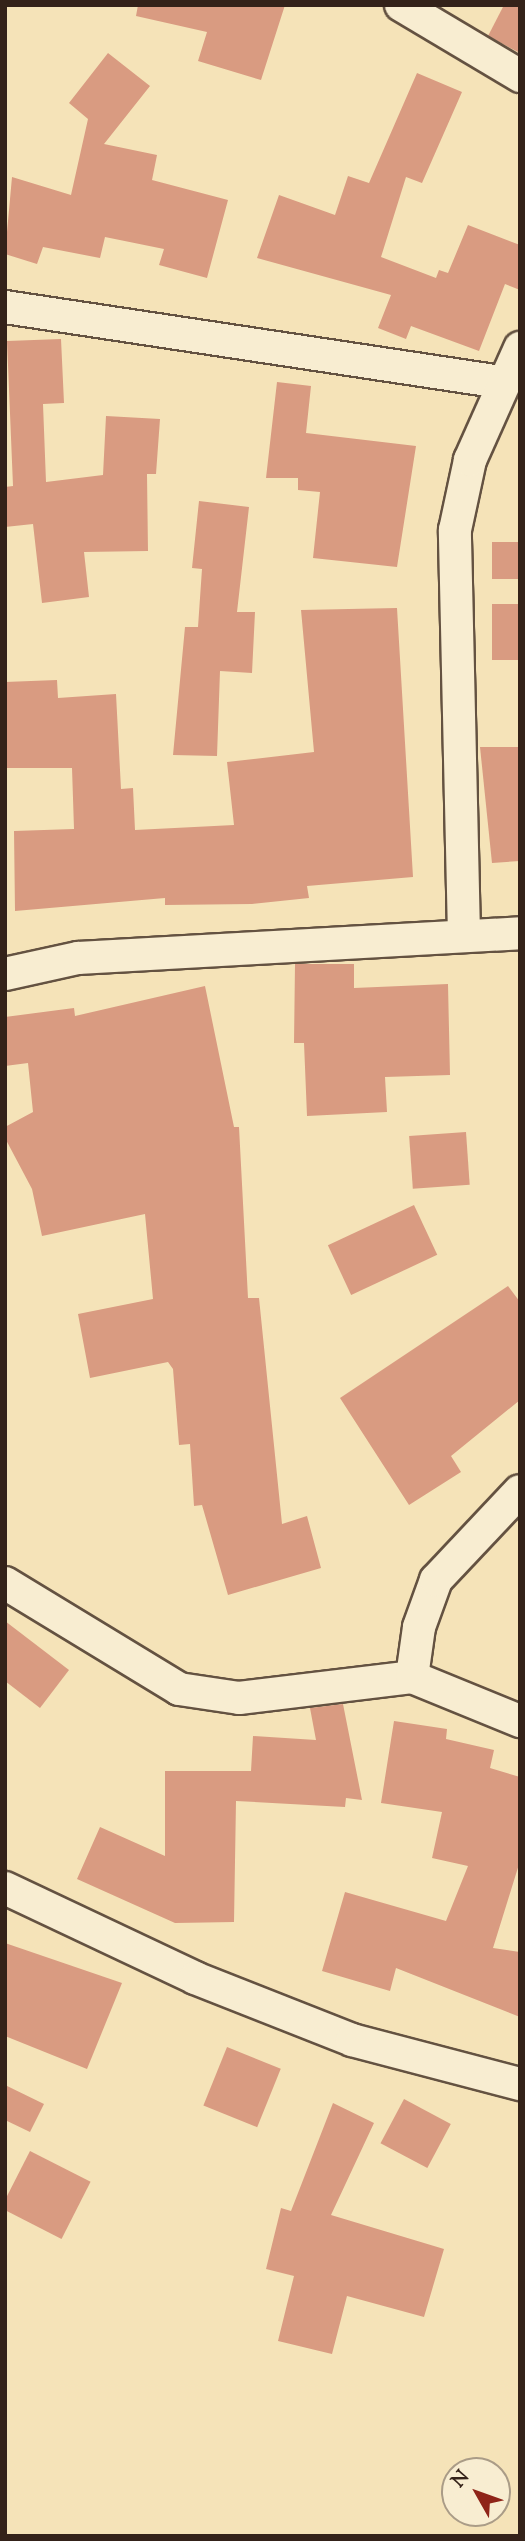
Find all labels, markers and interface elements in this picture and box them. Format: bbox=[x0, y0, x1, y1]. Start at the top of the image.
north arrow bbox=[441, 2457, 511, 2527]
text: N bbox=[446, 2465, 476, 2494]

